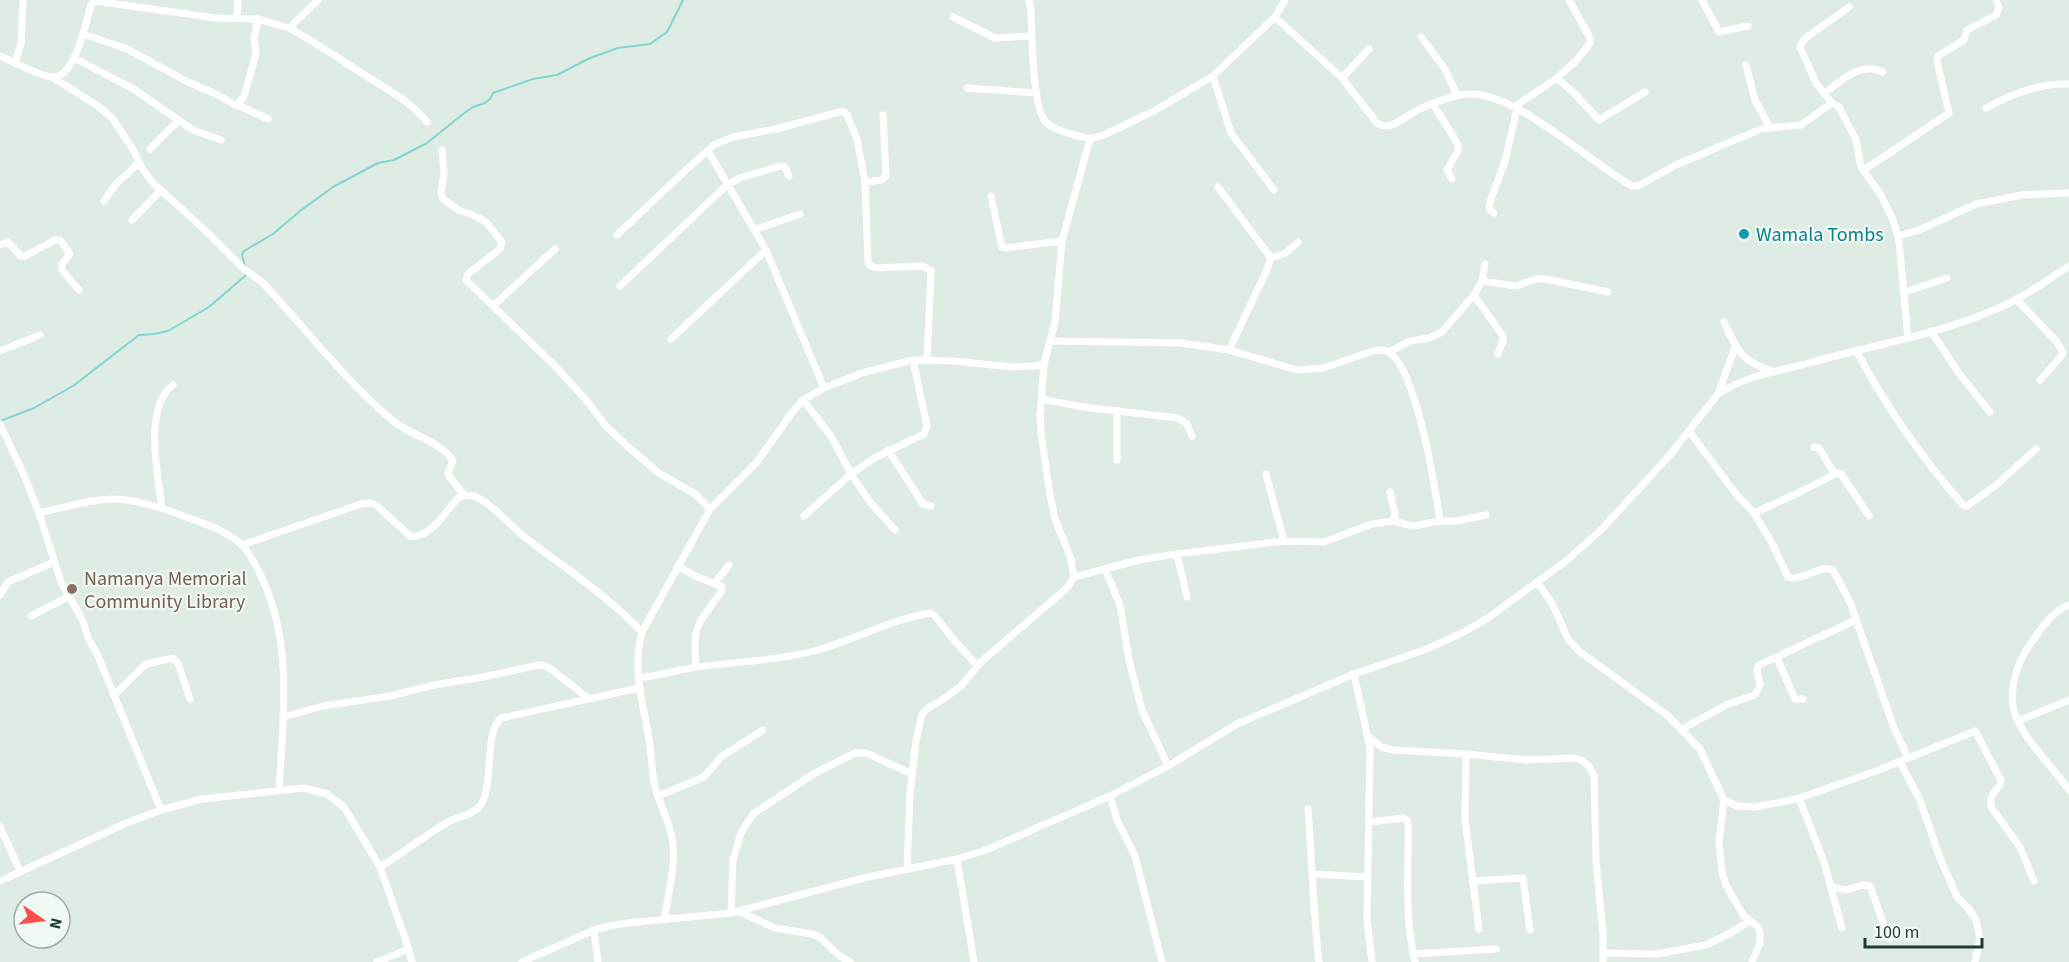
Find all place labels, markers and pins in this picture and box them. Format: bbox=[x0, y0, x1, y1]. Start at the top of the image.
place label: Wamala Tombs bbox=[1756, 221, 1884, 249]
marker: Wamala Tombs bbox=[1737, 227, 1751, 241]
place label: Namanya Memorial Community Library bbox=[84, 565, 247, 616]
marker: Namanya Memorial Community Library bbox=[65, 582, 79, 596]

